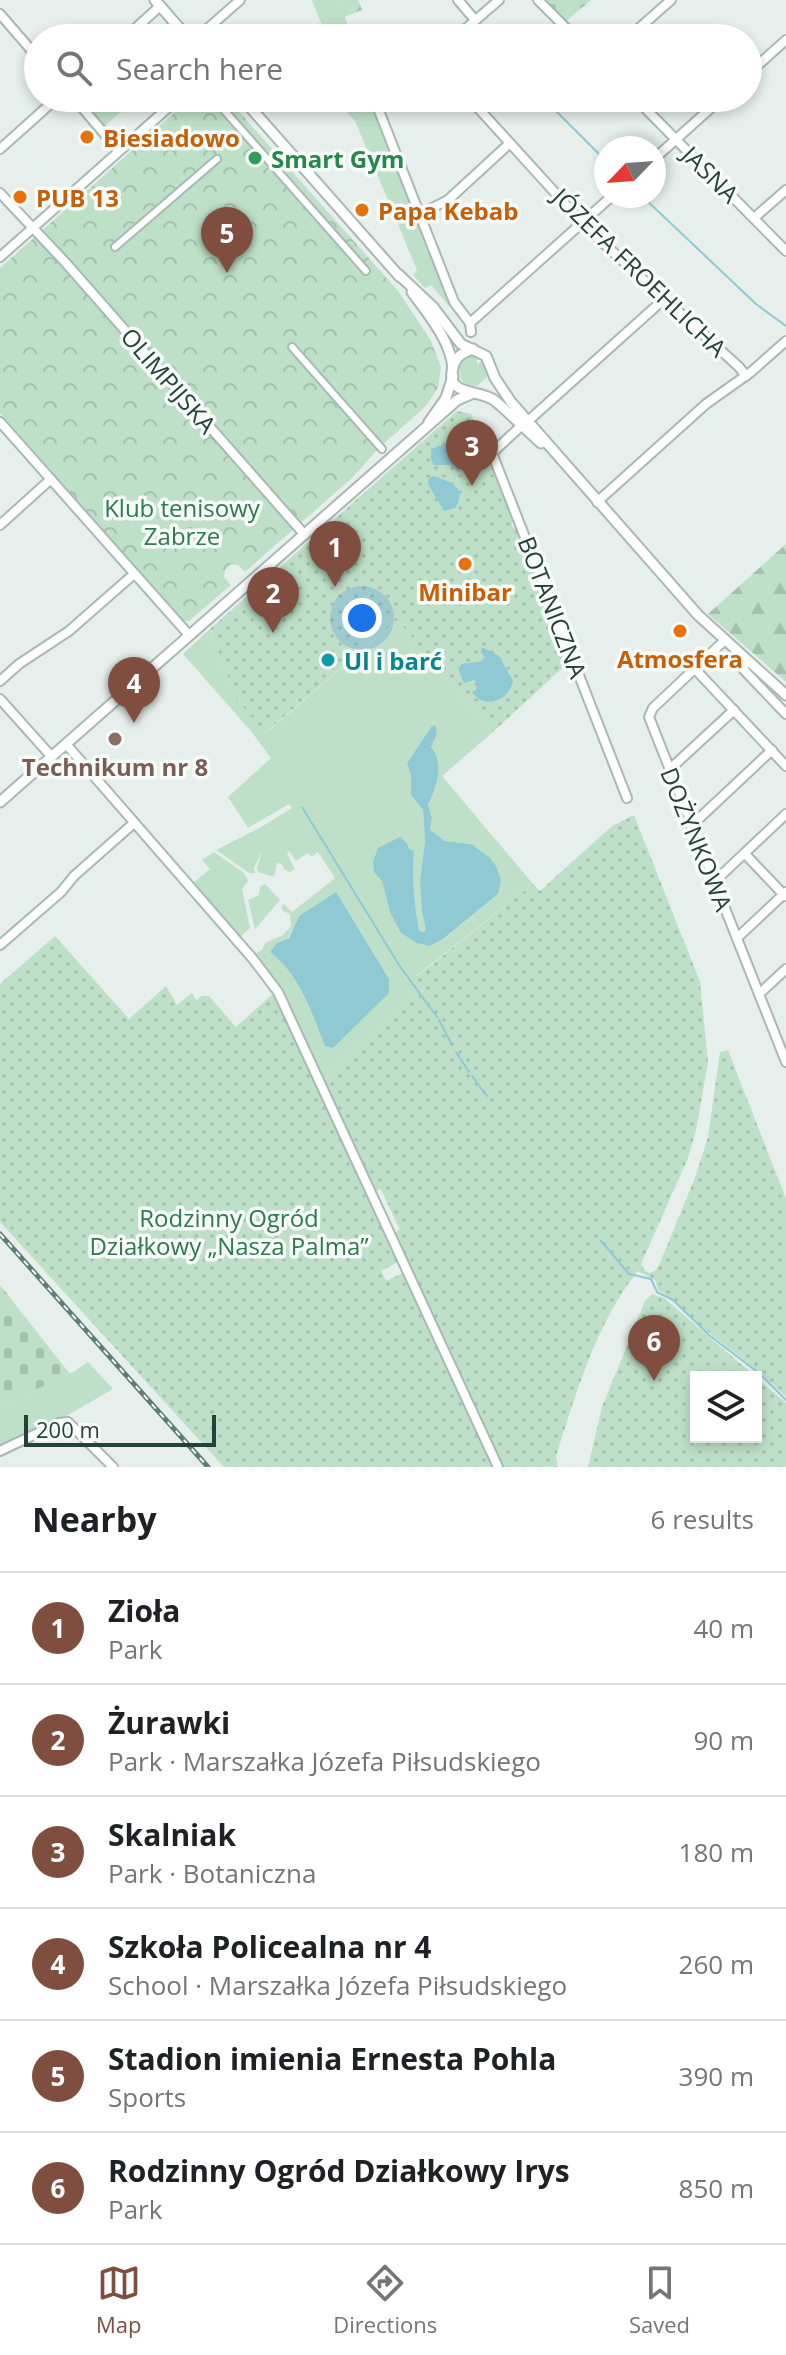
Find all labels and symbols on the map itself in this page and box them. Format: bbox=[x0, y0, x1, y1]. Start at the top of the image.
place label: Biesiadowo bbox=[103, 121, 240, 154]
marker: Biesiadowo bbox=[78, 128, 96, 146]
north arrow bbox=[594, 136, 666, 208]
street label: JASNA bbox=[674, 137, 747, 210]
place label: Smart Gym bbox=[271, 142, 404, 175]
marker: Smart Gym bbox=[246, 149, 264, 167]
street label: JÓZEFA FROEHLICHA bbox=[544, 179, 735, 364]
place label: PUB 13 bbox=[36, 181, 119, 214]
marker: PUB 13 bbox=[11, 188, 29, 206]
place label: Papa Kebab bbox=[378, 194, 518, 227]
marker: Papa Kebab bbox=[353, 201, 371, 219]
pin: 5 bbox=[201, 207, 253, 273]
street label: OLIMPIJSKA bbox=[114, 320, 225, 441]
pin: 3 bbox=[446, 420, 498, 486]
park label: Klub tenisowy Zabrze bbox=[104, 491, 261, 552]
pin: 1 bbox=[309, 521, 361, 587]
street label: BOTANICZNA bbox=[511, 531, 595, 683]
marker: Minibar bbox=[456, 555, 474, 573]
pin: 2 bbox=[247, 567, 299, 633]
place label: Minibar bbox=[418, 575, 512, 608]
your location bbox=[342, 598, 382, 638]
marker: Atmosfera bbox=[671, 622, 689, 640]
place label: Atmosfera bbox=[617, 642, 743, 675]
place label: Ul i barć bbox=[344, 644, 442, 677]
marker: Ul i barć bbox=[319, 651, 337, 669]
pin: 4 bbox=[108, 657, 160, 723]
marker: Technikum nr 8 bbox=[106, 730, 124, 748]
place label: Technikum nr 8 bbox=[22, 750, 208, 783]
street label: DOŻYNKOWA bbox=[653, 762, 741, 916]
park label: Rodzinny Ogród Działkowy „Nasza Palma” bbox=[89, 1201, 369, 1262]
pin: 6 bbox=[628, 1315, 680, 1381]
scale bar bbox=[24, 1411, 216, 1447]

